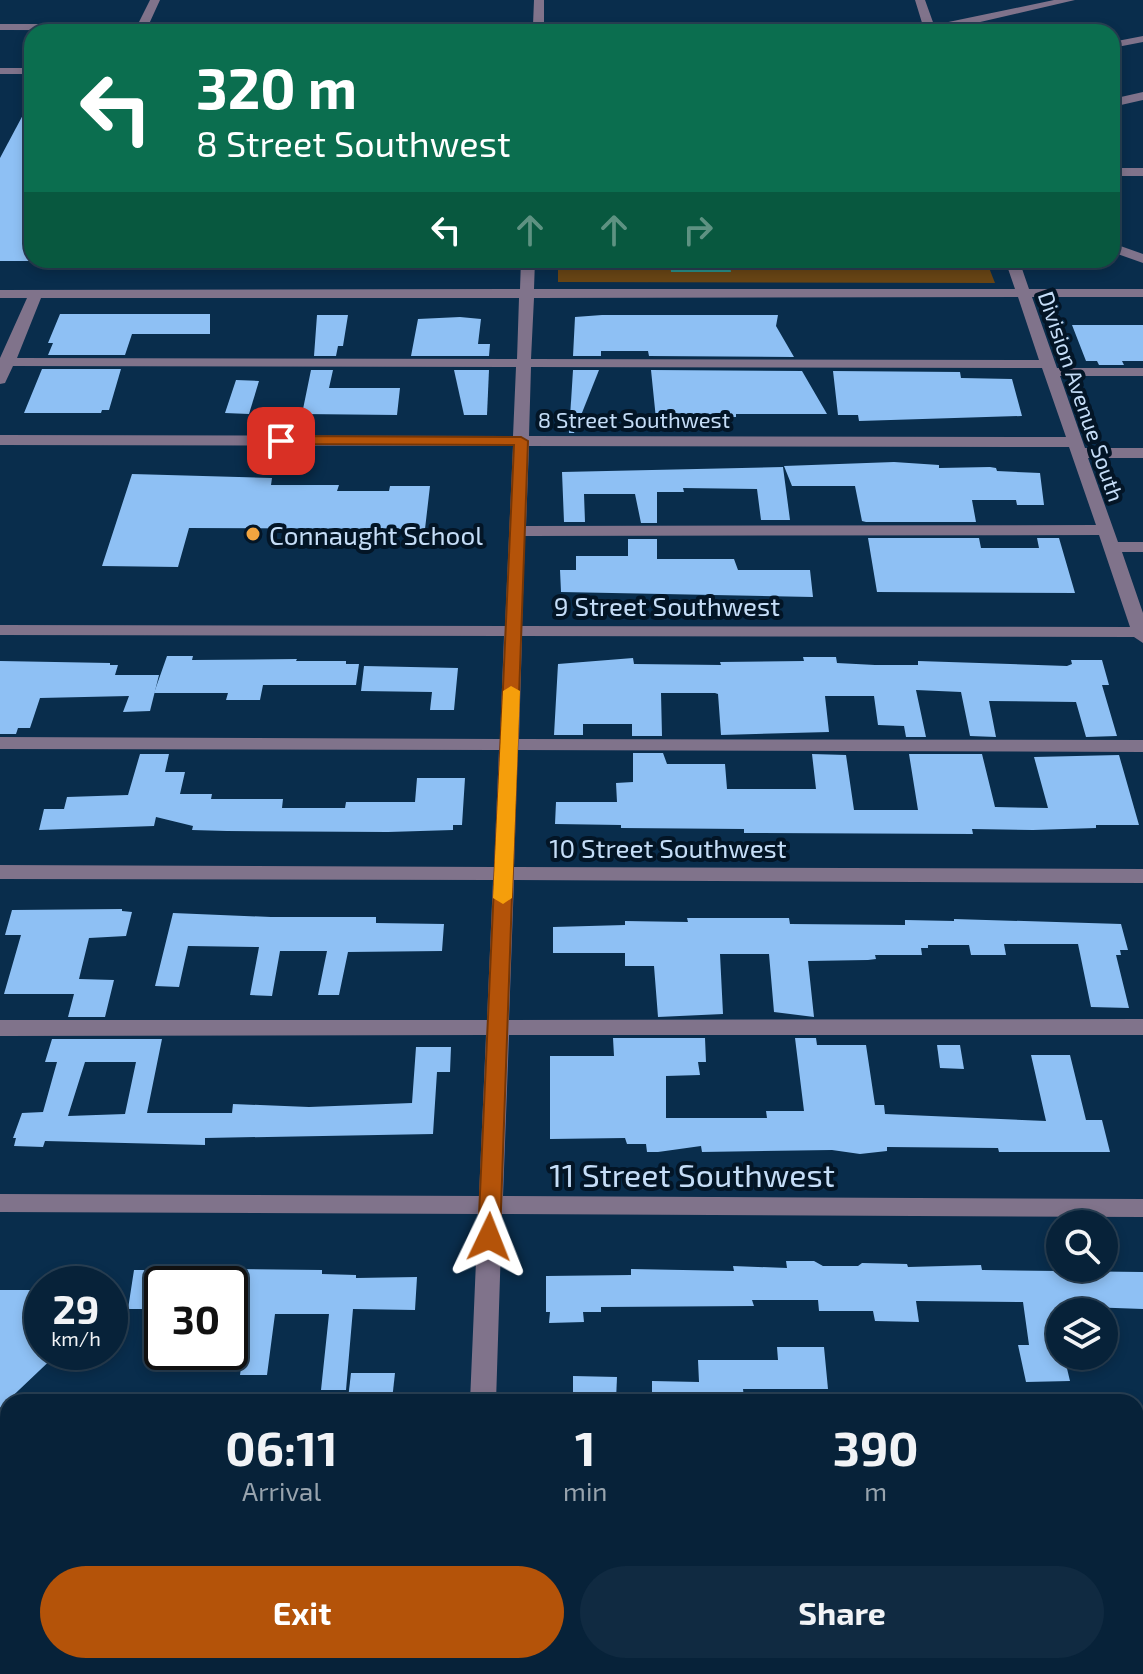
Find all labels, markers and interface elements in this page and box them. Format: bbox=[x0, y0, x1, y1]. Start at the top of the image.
text: 320 m bbox=[196, 53, 357, 120]
icon: left bbox=[64, 56, 168, 160]
text: 8 Street Southwest bbox=[196, 121, 511, 164]
icon: left bbox=[424, 208, 468, 252]
icon: ahead bbox=[508, 208, 552, 252]
icon: ahead bbox=[592, 208, 636, 252]
icon: right bbox=[676, 208, 720, 252]
street label: Division Avenue South bbox=[1034, 287, 1130, 505]
street label: 8 Street Southwest bbox=[538, 406, 730, 432]
pin bbox=[247, 407, 315, 475]
icon: arrive bbox=[259, 419, 303, 463]
place label: Connaught School bbox=[269, 519, 483, 550]
marker: Connaught School bbox=[244, 525, 262, 543]
street label: 9 Street Southwest bbox=[554, 590, 780, 621]
street label: 10 Street Southwest bbox=[549, 832, 787, 863]
street label: 11 Street Southwest bbox=[549, 1155, 835, 1193]
position arrow bbox=[447, 1195, 531, 1279]
map controls bbox=[1046, 1210, 1118, 1370]
button: search bbox=[1046, 1210, 1118, 1282]
speed limit sign: 30 bbox=[144, 1266, 248, 1370]
text: 29 bbox=[53, 1284, 99, 1332]
button: layers bbox=[1046, 1298, 1118, 1370]
text: km/h bbox=[51, 1326, 101, 1350]
text: 06:11 bbox=[225, 1418, 338, 1476]
text: 1 bbox=[575, 1418, 596, 1476]
text: 390 bbox=[833, 1418, 919, 1476]
text: Arrival bbox=[242, 1475, 321, 1506]
text: min bbox=[563, 1475, 607, 1506]
text: m bbox=[864, 1475, 887, 1506]
button: Exit bbox=[40, 1566, 564, 1658]
button: Share bbox=[580, 1566, 1104, 1658]

